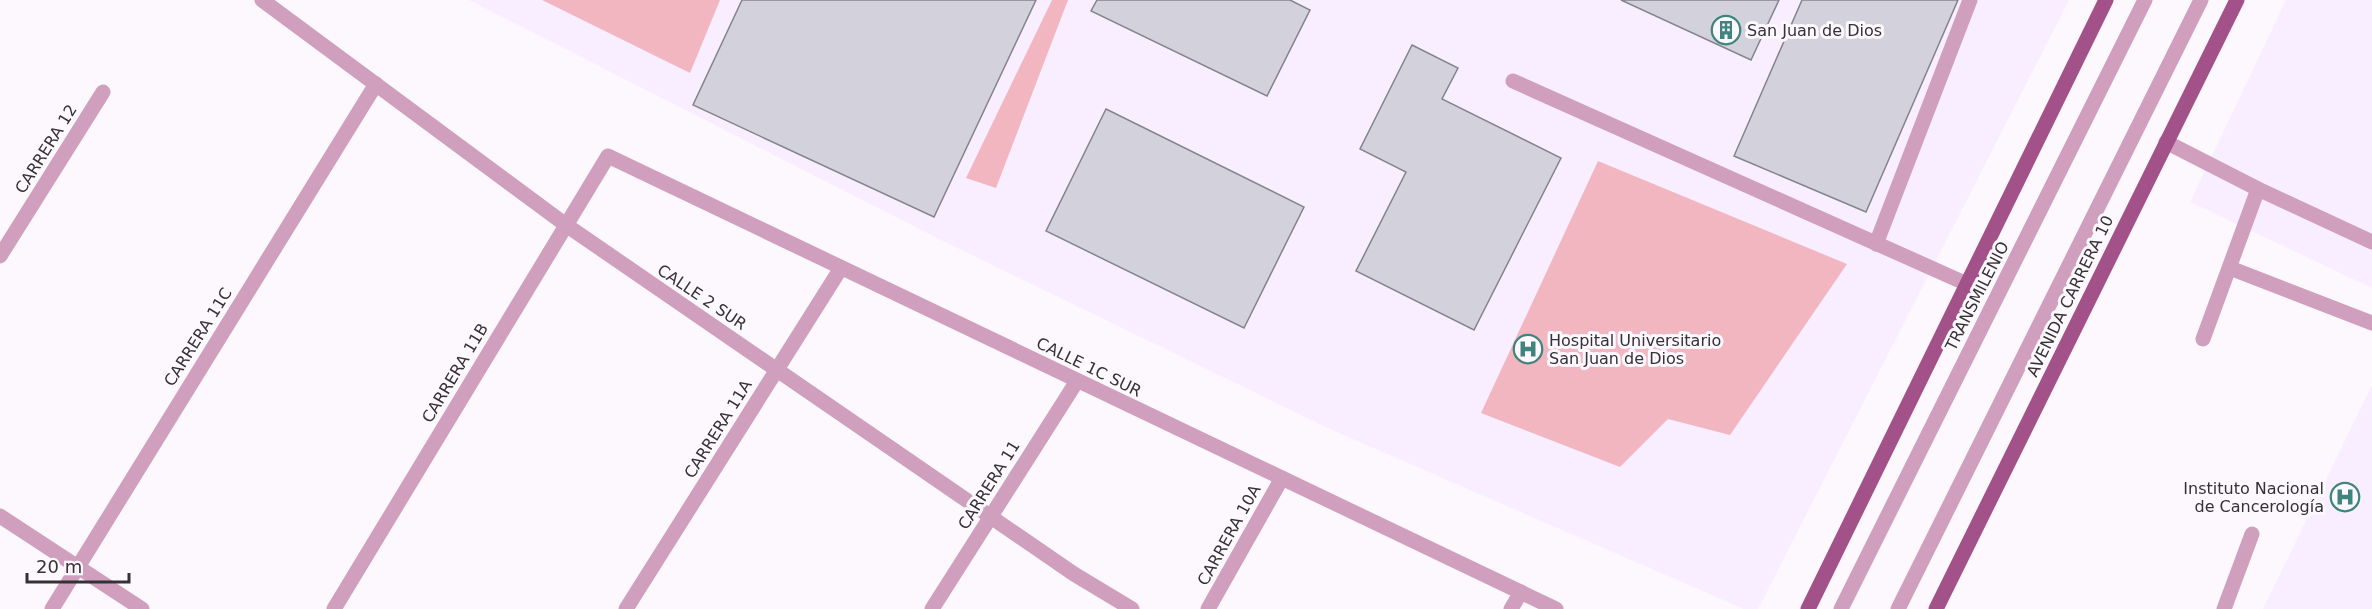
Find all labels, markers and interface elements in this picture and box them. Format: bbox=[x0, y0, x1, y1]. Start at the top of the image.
building icon: San Juan de Dios bbox=[1710, 14, 1742, 46]
place label: San Juan de Dios bbox=[1747, 21, 1882, 40]
street label: CARRERA 12 bbox=[11, 101, 81, 197]
street label: AVENIDA CARRERA 10 bbox=[2023, 212, 2117, 380]
street label: TRANSMILENIO bbox=[1941, 238, 2013, 355]
street label: CALLE 2 SUR bbox=[654, 260, 750, 334]
street label: CARRERA 11C bbox=[160, 284, 236, 390]
street label: CARRERA 11B bbox=[418, 320, 492, 426]
place label: Hospital Universitario San Juan de Dios bbox=[1549, 331, 1721, 368]
street label: CALLE 1C SUR bbox=[1033, 333, 1145, 401]
hospital icon: Hospital Universitario San Juan de Dios bbox=[1512, 333, 1544, 365]
street label: CARRERA 11A bbox=[680, 376, 756, 482]
street label: CARRERA 11 bbox=[954, 437, 1024, 533]
place label: Instituto Nacional de Cancerología bbox=[2183, 479, 2324, 516]
street label: CARRERA 10A bbox=[1193, 481, 1265, 589]
hospital icon: Instituto Nacional de Cancerología bbox=[2329, 481, 2361, 513]
scale bar bbox=[27, 546, 129, 584]
text: 20 m bbox=[36, 556, 82, 577]

